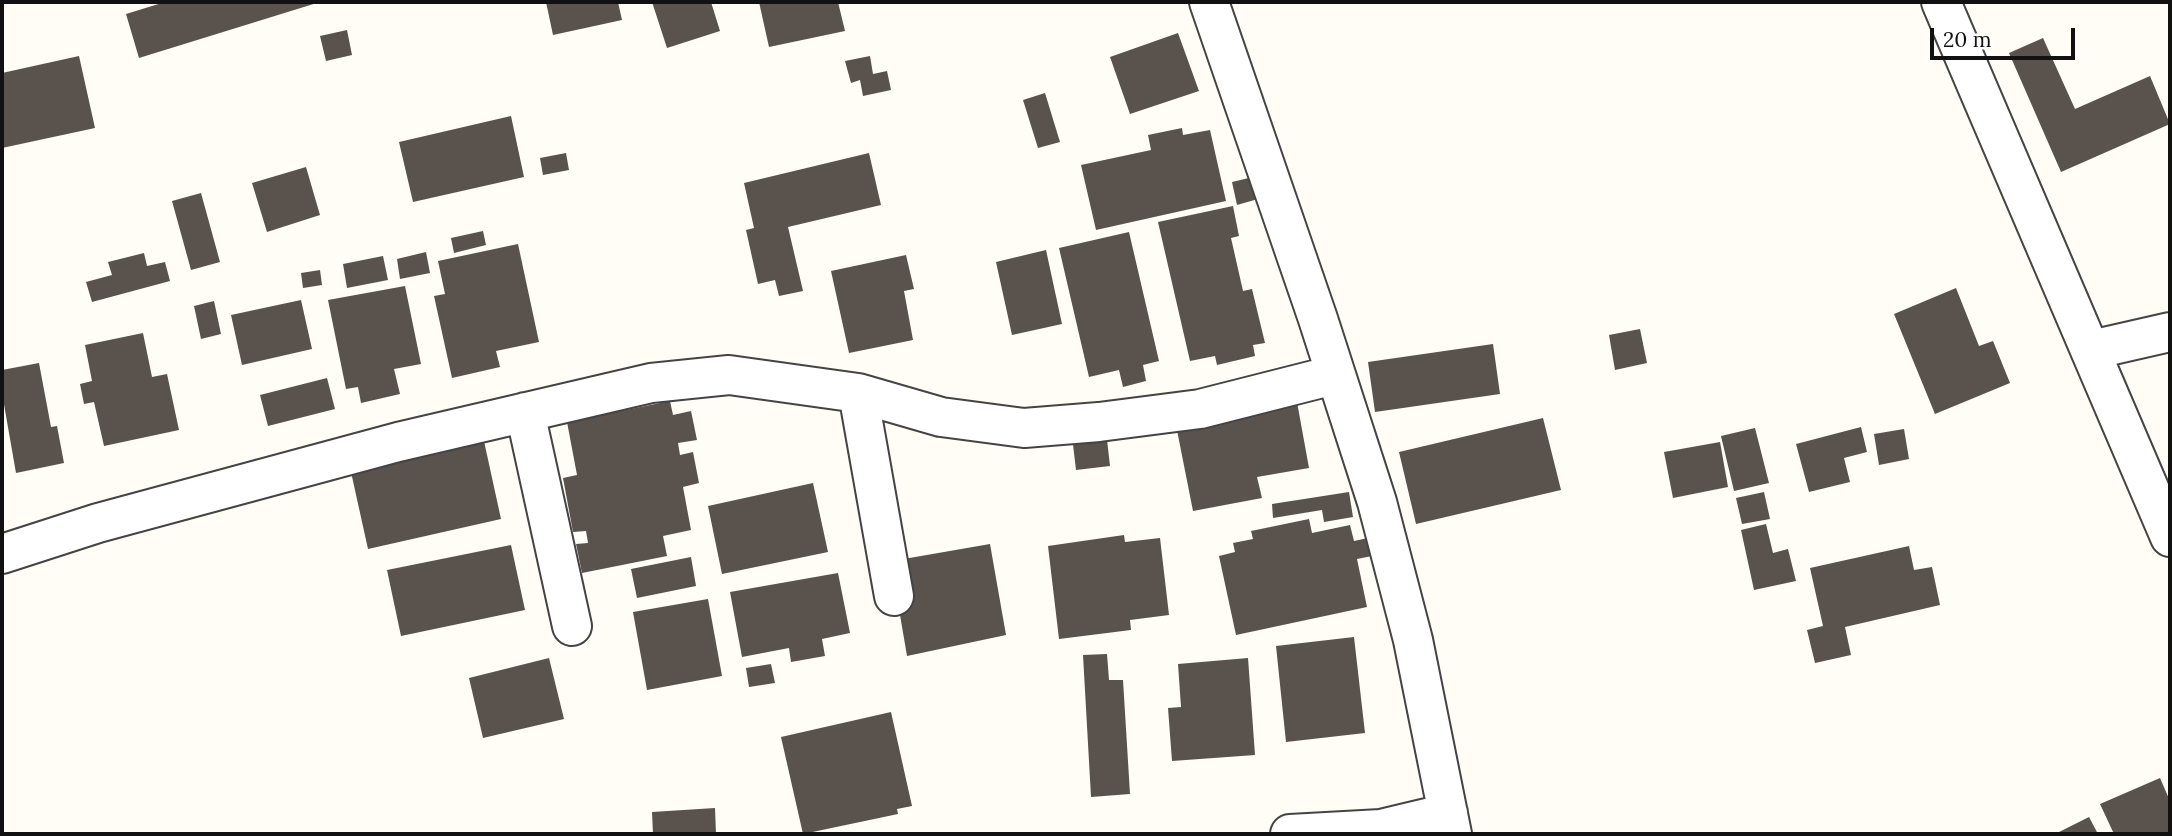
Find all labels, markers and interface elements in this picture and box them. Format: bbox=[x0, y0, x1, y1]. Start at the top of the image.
scale bar bbox=[1934, 14, 2079, 58]
text: 20 m bbox=[1943, 26, 1992, 53]

